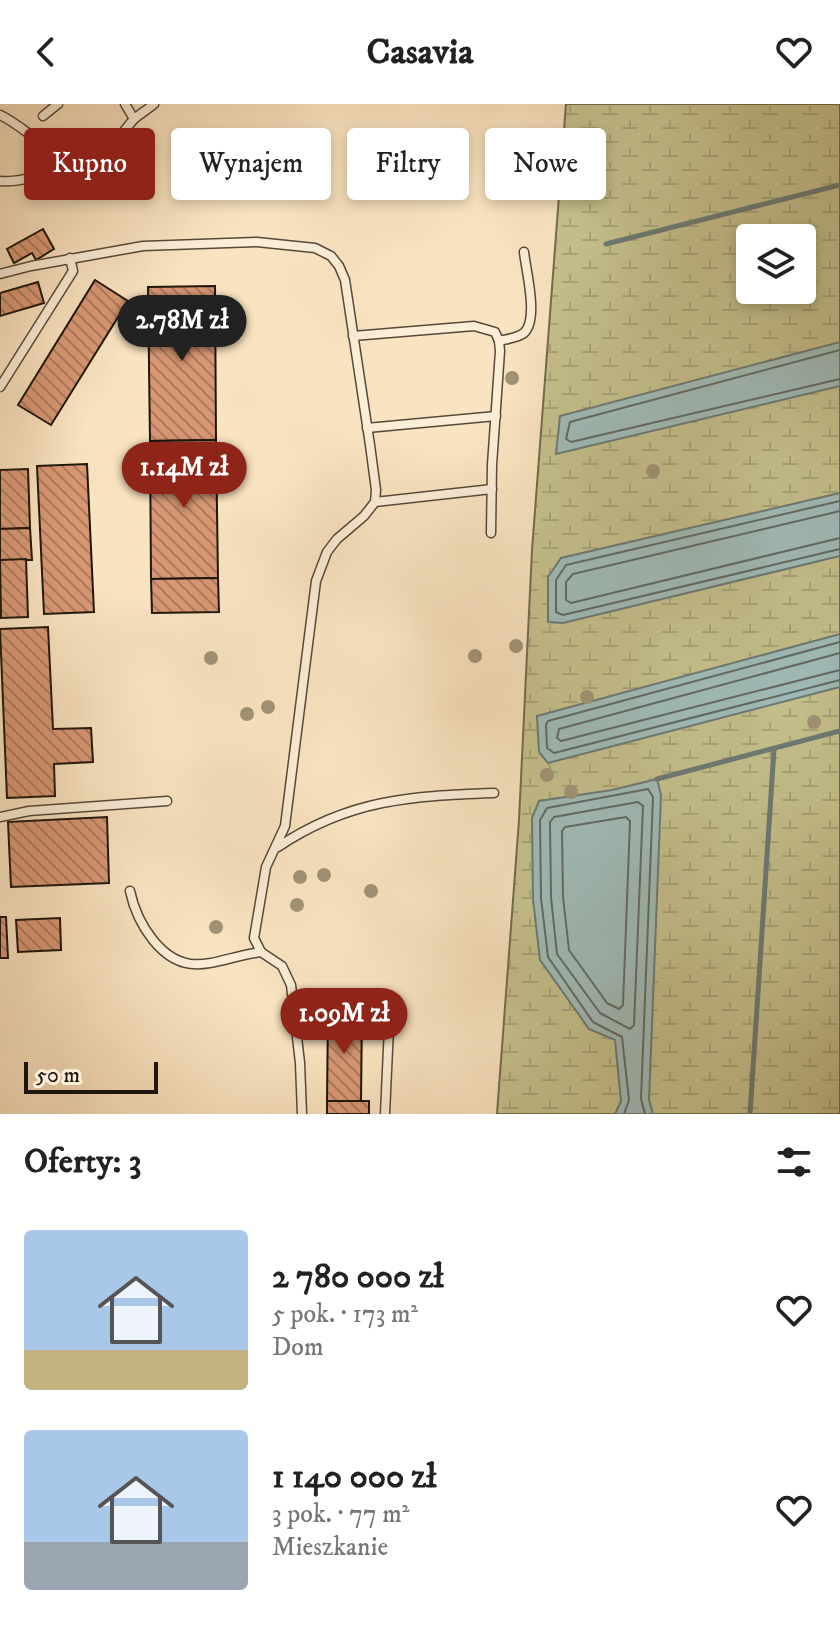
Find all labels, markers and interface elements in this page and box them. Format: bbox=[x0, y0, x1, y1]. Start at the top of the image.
icon: back bbox=[24, 30, 68, 74]
text: Casavia bbox=[367, 30, 473, 75]
icon: heart bbox=[772, 30, 816, 74]
chip: Kupno bbox=[24, 128, 155, 200]
chip: Wynajem bbox=[171, 128, 331, 200]
chip: Filtry bbox=[347, 128, 469, 200]
chip: Nowe bbox=[485, 128, 606, 200]
map controls bbox=[736, 224, 816, 304]
button: layers bbox=[736, 224, 816, 304]
pin: 2.78M zł bbox=[99, 295, 265, 363]
text: 2.78M zł bbox=[136, 304, 228, 337]
pin: 1.14M zł bbox=[101, 442, 267, 510]
text: 1.14M zł bbox=[140, 451, 228, 484]
pin: 1.09M zł bbox=[261, 988, 427, 1056]
text: 1.09M zł bbox=[298, 997, 390, 1030]
scale bar bbox=[24, 1058, 158, 1094]
text: 50 m bbox=[36, 1062, 80, 1089]
icon: filters bbox=[772, 1140, 816, 1184]
text: Oferty: 3 bbox=[24, 1141, 141, 1183]
text: 2 780 000 zł bbox=[272, 1256, 444, 1298]
icon: home bbox=[88, 1262, 184, 1358]
icon: heart bbox=[772, 1288, 816, 1332]
text: 5 pok. · 173 m² bbox=[272, 1298, 418, 1331]
text: Dom bbox=[272, 1331, 324, 1364]
text: 1 140 000 zł bbox=[272, 1456, 437, 1498]
icon: home bbox=[88, 1462, 184, 1558]
icon: heart bbox=[772, 1488, 816, 1532]
text: 3 pok. · 77 m² bbox=[272, 1498, 409, 1531]
text: Mieszkanie bbox=[272, 1531, 388, 1564]

